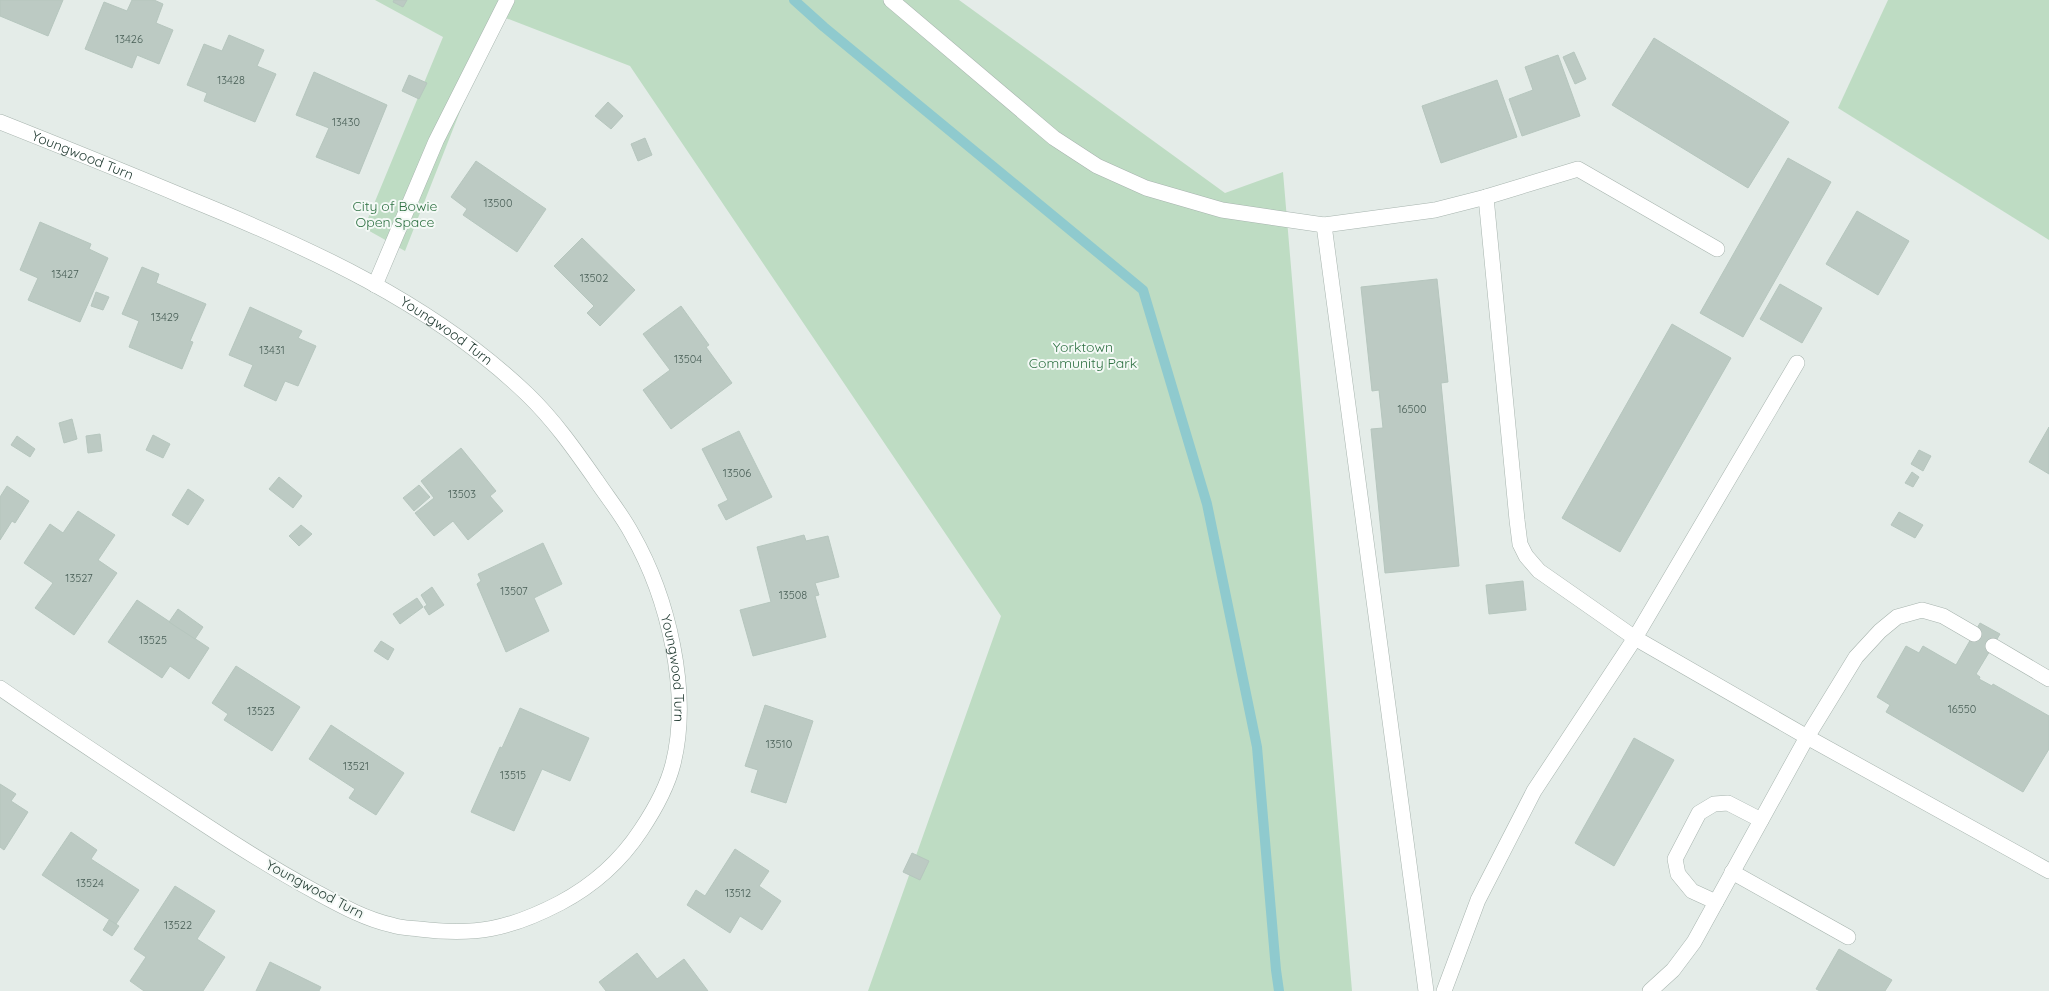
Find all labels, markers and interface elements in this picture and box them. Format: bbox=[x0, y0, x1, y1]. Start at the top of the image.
house number: 13426 bbox=[115, 32, 143, 46]
house number: 13428 bbox=[217, 73, 245, 87]
house number: 13430 bbox=[332, 115, 360, 129]
street label: Youngwood Turn bbox=[29, 127, 136, 184]
house number: 13500 bbox=[484, 196, 512, 210]
park label: City of Bowie Open Space bbox=[353, 197, 438, 231]
house number: 13427 bbox=[51, 267, 79, 281]
house number: 13502 bbox=[580, 271, 608, 285]
street label: Youngwood Turn bbox=[397, 292, 496, 369]
house number: 13429 bbox=[151, 310, 179, 324]
park label: Yorktown Community Park bbox=[1029, 338, 1137, 372]
house number: 13431 bbox=[259, 343, 285, 357]
house number: 13504 bbox=[674, 352, 702, 366]
house number: 16500 bbox=[1397, 402, 1427, 416]
house number: 13506 bbox=[723, 466, 751, 480]
house number: 13503 bbox=[448, 487, 476, 501]
house number: 13527 bbox=[65, 571, 93, 585]
house number: 13507 bbox=[500, 584, 528, 598]
house number: 13508 bbox=[779, 588, 807, 602]
street label: Youngwood Turn bbox=[657, 612, 688, 722]
house number: 13525 bbox=[139, 633, 167, 647]
house number: 16550 bbox=[1948, 702, 1976, 716]
house number: 13523 bbox=[247, 704, 275, 718]
house number: 13510 bbox=[766, 737, 792, 751]
house number: 13521 bbox=[343, 759, 369, 773]
house number: 13515 bbox=[500, 768, 526, 782]
street label: Youngwood Turn bbox=[263, 856, 367, 922]
house number: 13524 bbox=[76, 876, 104, 890]
house number: 13512 bbox=[725, 886, 751, 900]
house number: 13522 bbox=[164, 918, 192, 932]

